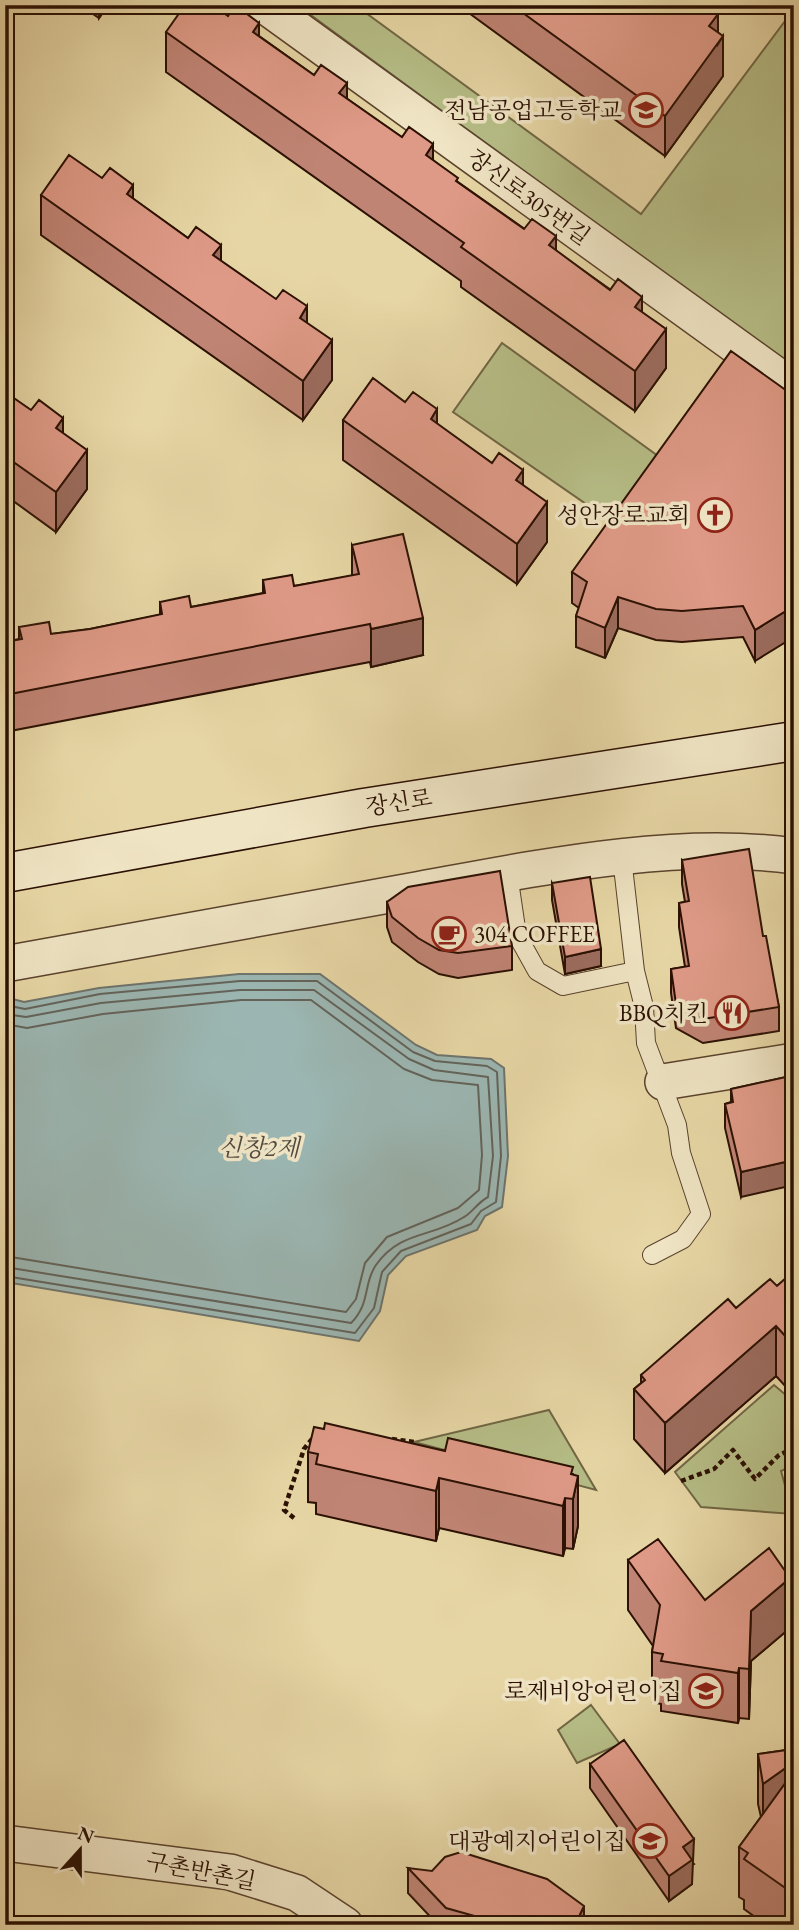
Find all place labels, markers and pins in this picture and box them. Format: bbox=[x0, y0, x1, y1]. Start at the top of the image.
school or university icon: 전남공업고등학교 bbox=[627, 91, 665, 129]
place label: 전남공업고등학교 bbox=[444, 95, 622, 125]
church icon: 성안장로교회 bbox=[696, 496, 734, 534]
place label: 성안장로교회 bbox=[557, 500, 690, 530]
cafe icon: 304 COFFEE bbox=[430, 915, 468, 953]
place label: 304 COFFEE bbox=[474, 919, 595, 949]
restaurant icon: BBQ치킨 bbox=[713, 994, 751, 1032]
place label: BBQ치킨 bbox=[619, 998, 708, 1028]
school or university icon: 로제비앙어린이집 bbox=[687, 1672, 725, 1710]
place label: 로제비앙어린이집 bbox=[504, 1676, 682, 1706]
school or university icon: 대광예지어린이집 bbox=[631, 1822, 669, 1860]
place label: 대광예지어린이집 bbox=[448, 1826, 626, 1856]

